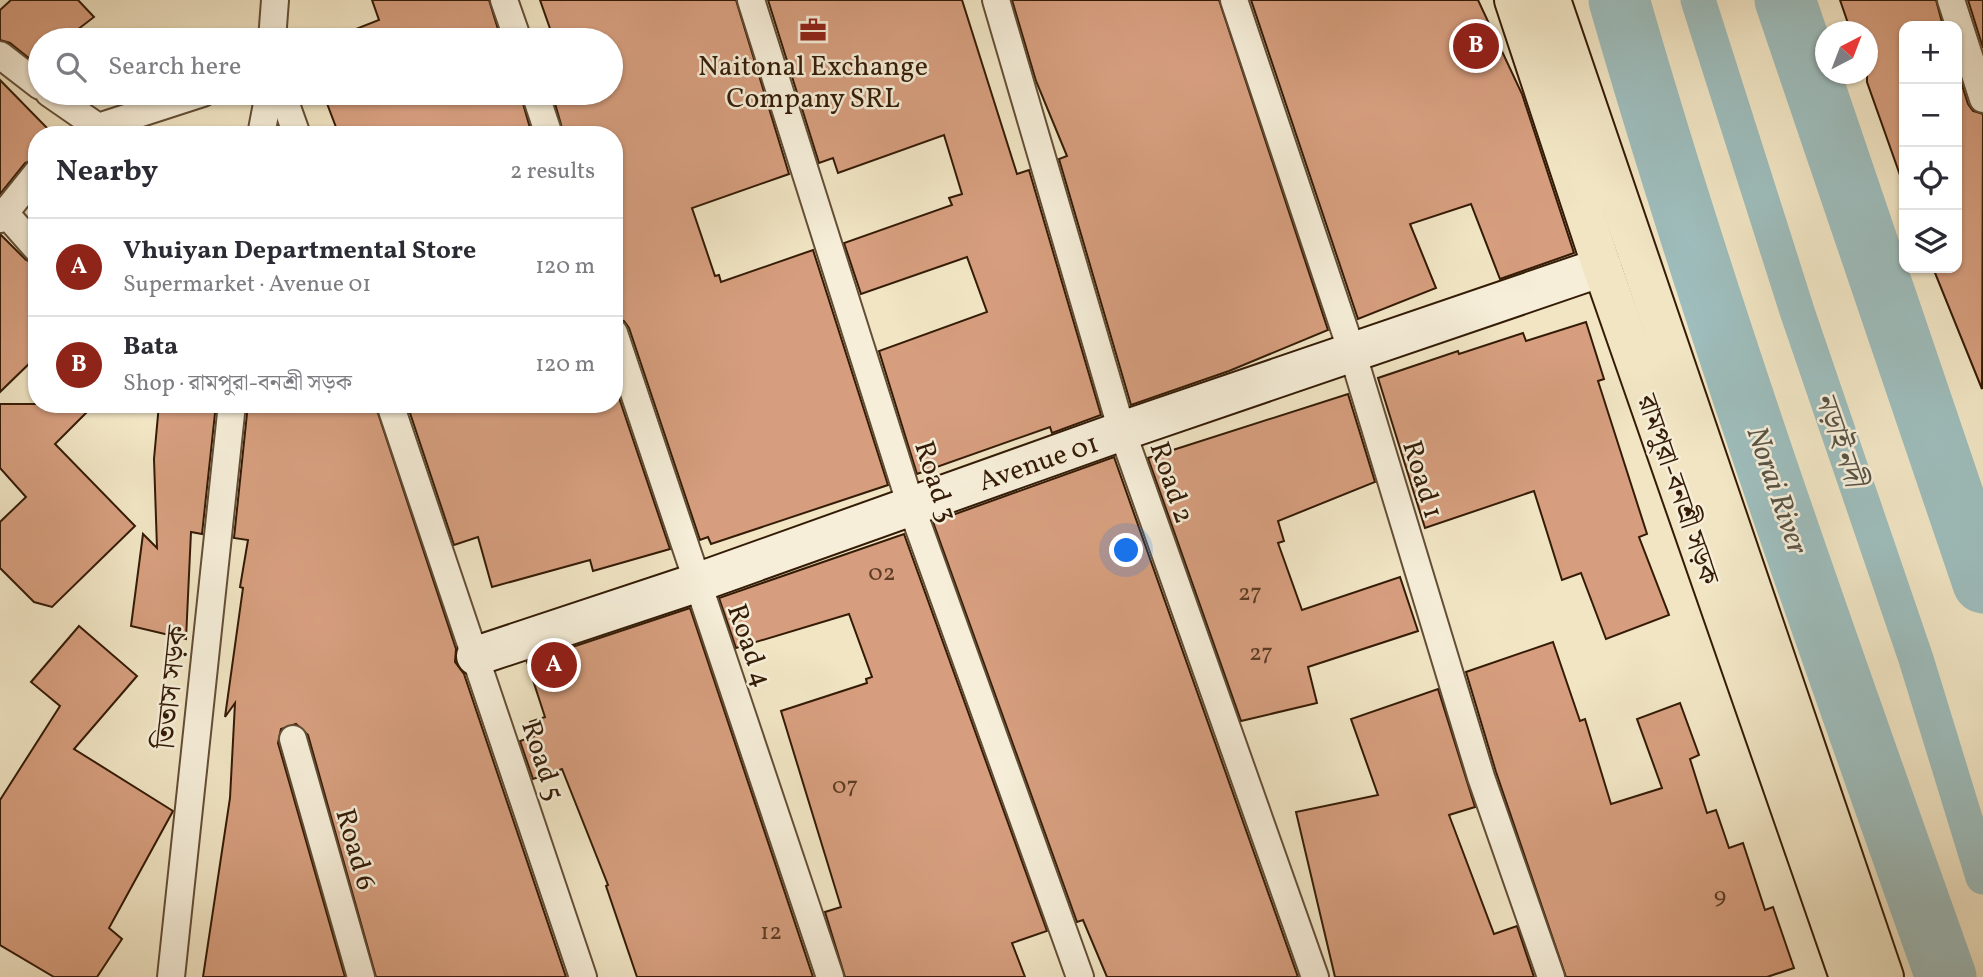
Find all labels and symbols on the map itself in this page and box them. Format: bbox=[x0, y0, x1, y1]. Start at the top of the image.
office icon: Naitonal Exchange Company SRL bbox=[798, 15, 828, 45]
pin: B bbox=[1453, 20, 1499, 72]
north arrow bbox=[1815, 21, 1878, 84]
place label: Naitonal Exchange Company SRL bbox=[698, 48, 928, 119]
water label: নড়াই নদী bbox=[1802, 387, 1875, 495]
street label: রামপুরা-বনশ্রী সড়ক bbox=[1625, 388, 1728, 591]
water label: Norai River bbox=[1735, 421, 1818, 561]
street label: Avenue 01 bbox=[973, 425, 1104, 502]
street label: Road 3 bbox=[903, 436, 966, 527]
street label: Road 1 bbox=[1391, 436, 1452, 524]
street label: Road 2 bbox=[1139, 437, 1203, 529]
your location bbox=[1109, 533, 1143, 567]
house number: 02 bbox=[868, 557, 896, 591]
house number: 27 bbox=[1238, 577, 1262, 611]
street label: Road 4 bbox=[716, 599, 781, 693]
street label: তিতাস সড়ক bbox=[147, 623, 198, 752]
house number: 27 bbox=[1249, 637, 1273, 671]
pin: A bbox=[531, 639, 577, 691]
street label: Road 5 bbox=[510, 716, 573, 806]
house number: 07 bbox=[832, 770, 858, 804]
street label: Road 6 bbox=[324, 804, 385, 895]
house number: 9 bbox=[1714, 880, 1726, 914]
house number: 12 bbox=[760, 916, 782, 950]

